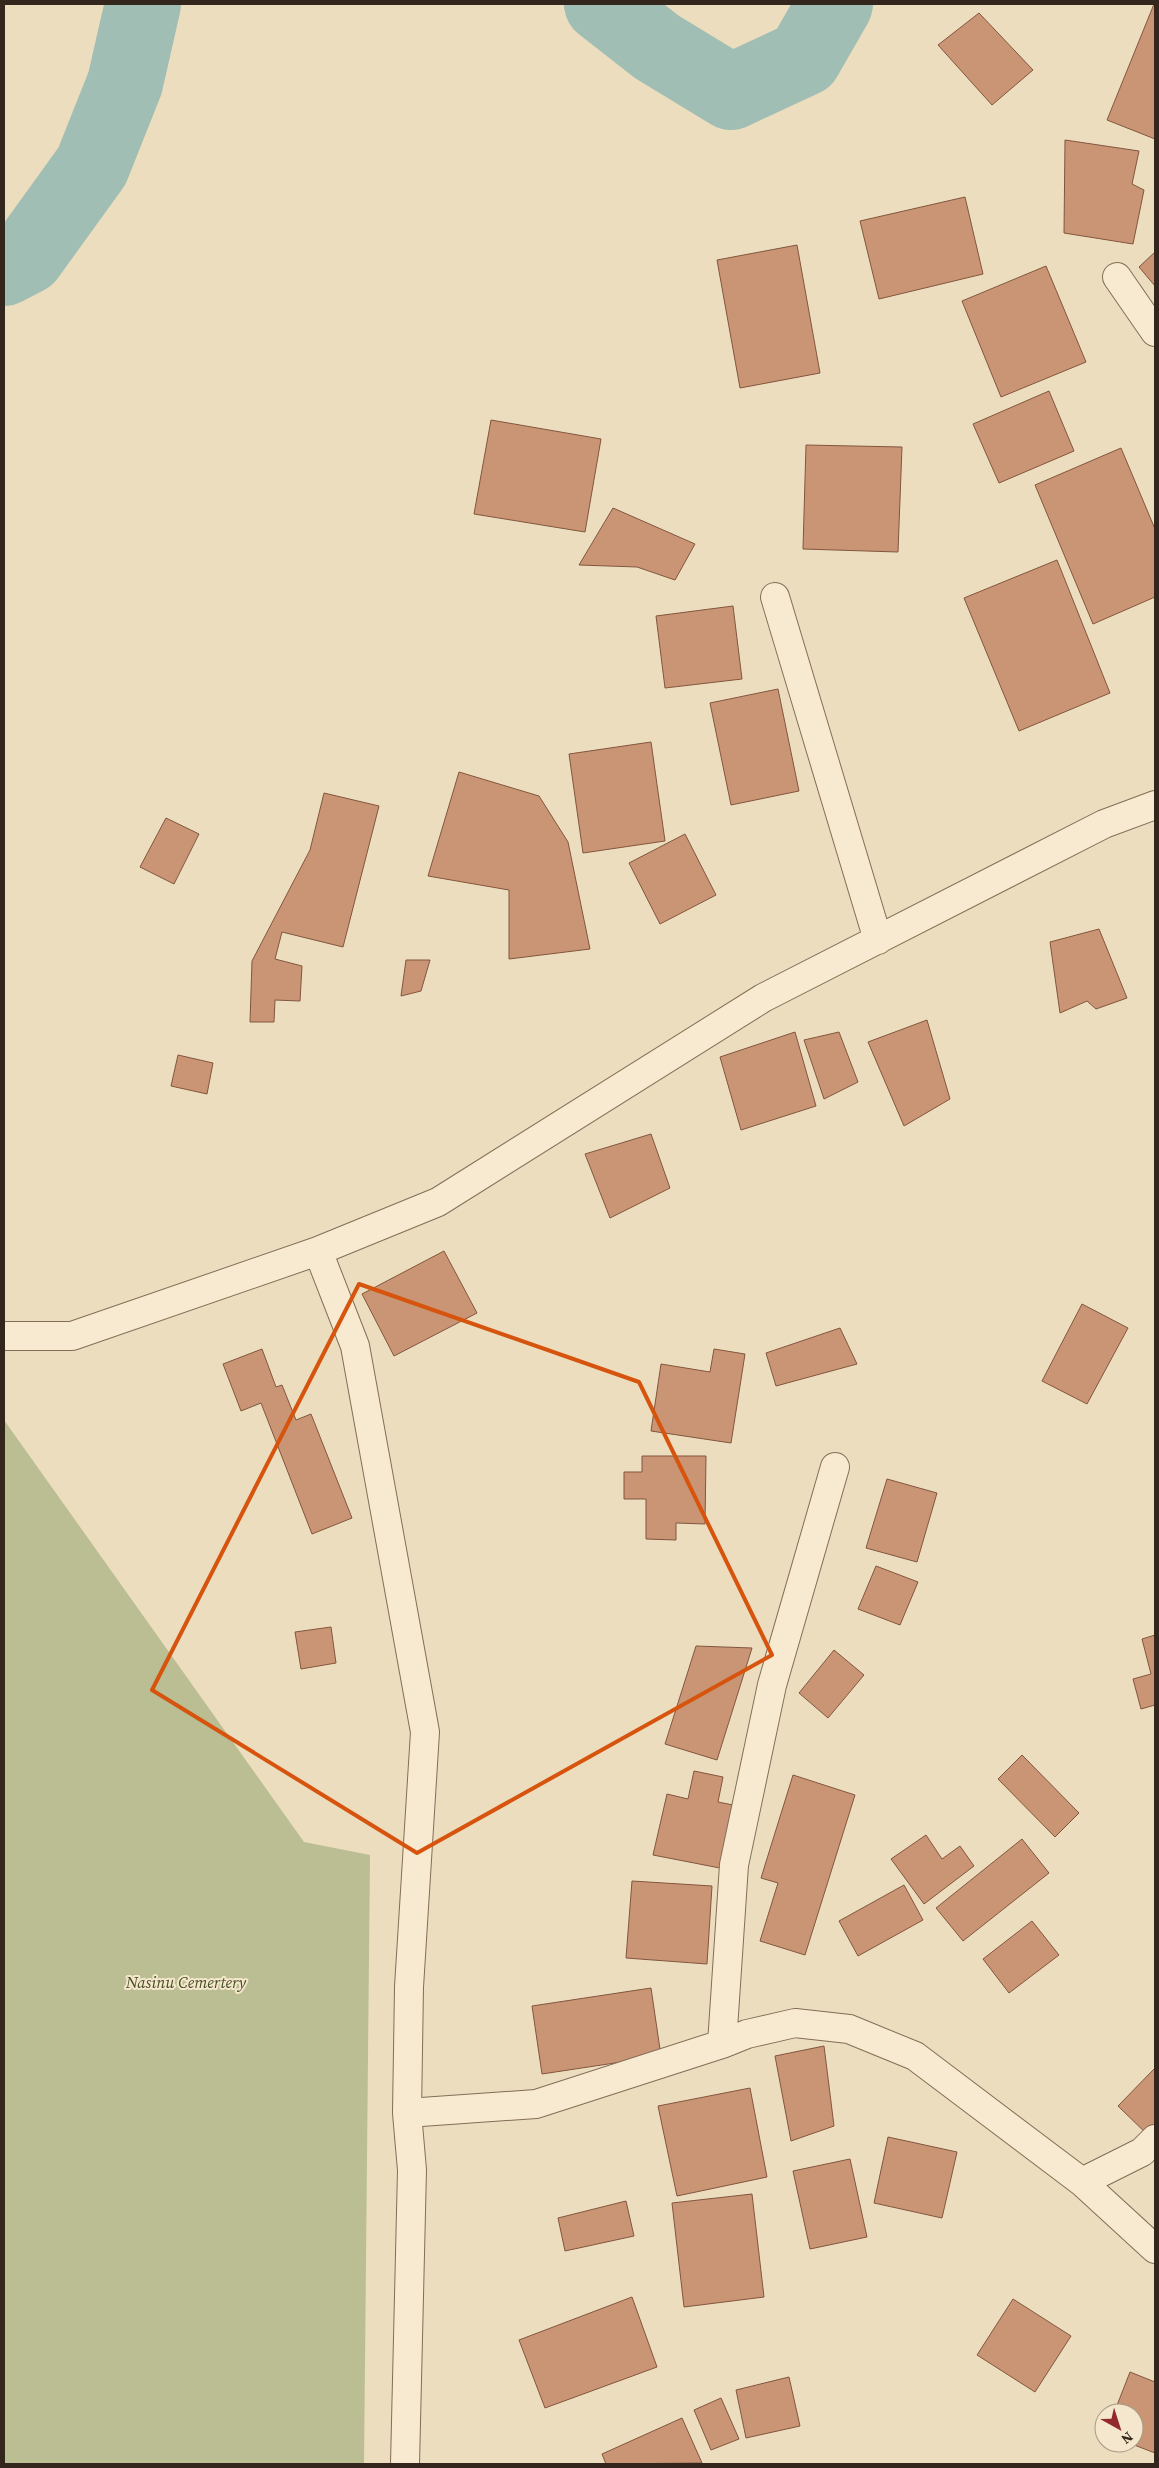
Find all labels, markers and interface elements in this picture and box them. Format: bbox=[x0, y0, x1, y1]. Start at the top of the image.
park label: Nasinu Cemertery bbox=[125, 1971, 246, 1993]
north arrow bbox=[1094, 2403, 1144, 2453]
text: N bbox=[1117, 2427, 1137, 2449]

